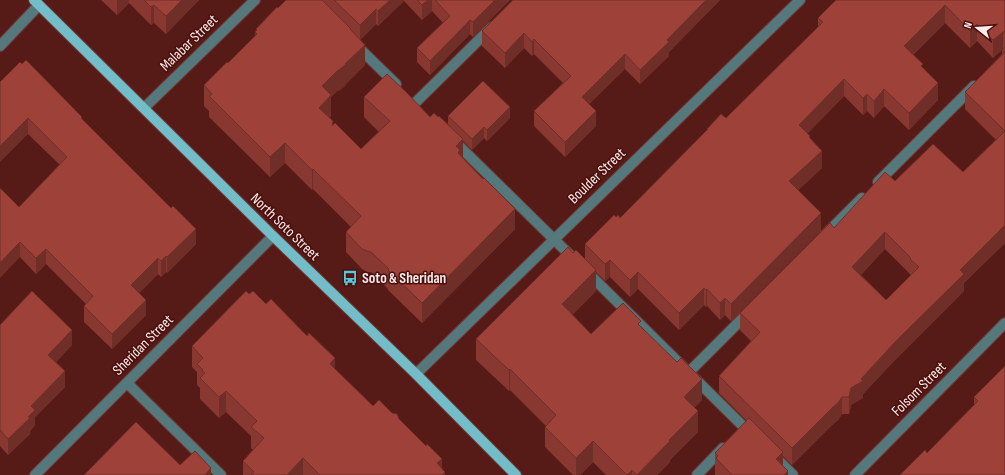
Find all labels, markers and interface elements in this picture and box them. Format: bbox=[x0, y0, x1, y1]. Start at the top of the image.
north arrow bbox=[957, 8, 997, 48]
street label: Malabar Street bbox=[156, 10, 222, 75]
text: N bbox=[961, 20, 975, 30]
street label: Boulder Street bbox=[564, 144, 630, 208]
street label: North Soto Street bbox=[246, 189, 324, 265]
bus stop icon: Soto & Sheridan bbox=[341, 269, 359, 287]
place label: Soto & Sheridan bbox=[362, 269, 446, 288]
street label: Sheridan Street bbox=[109, 310, 178, 379]
street label: Folsom Street bbox=[888, 357, 951, 420]

